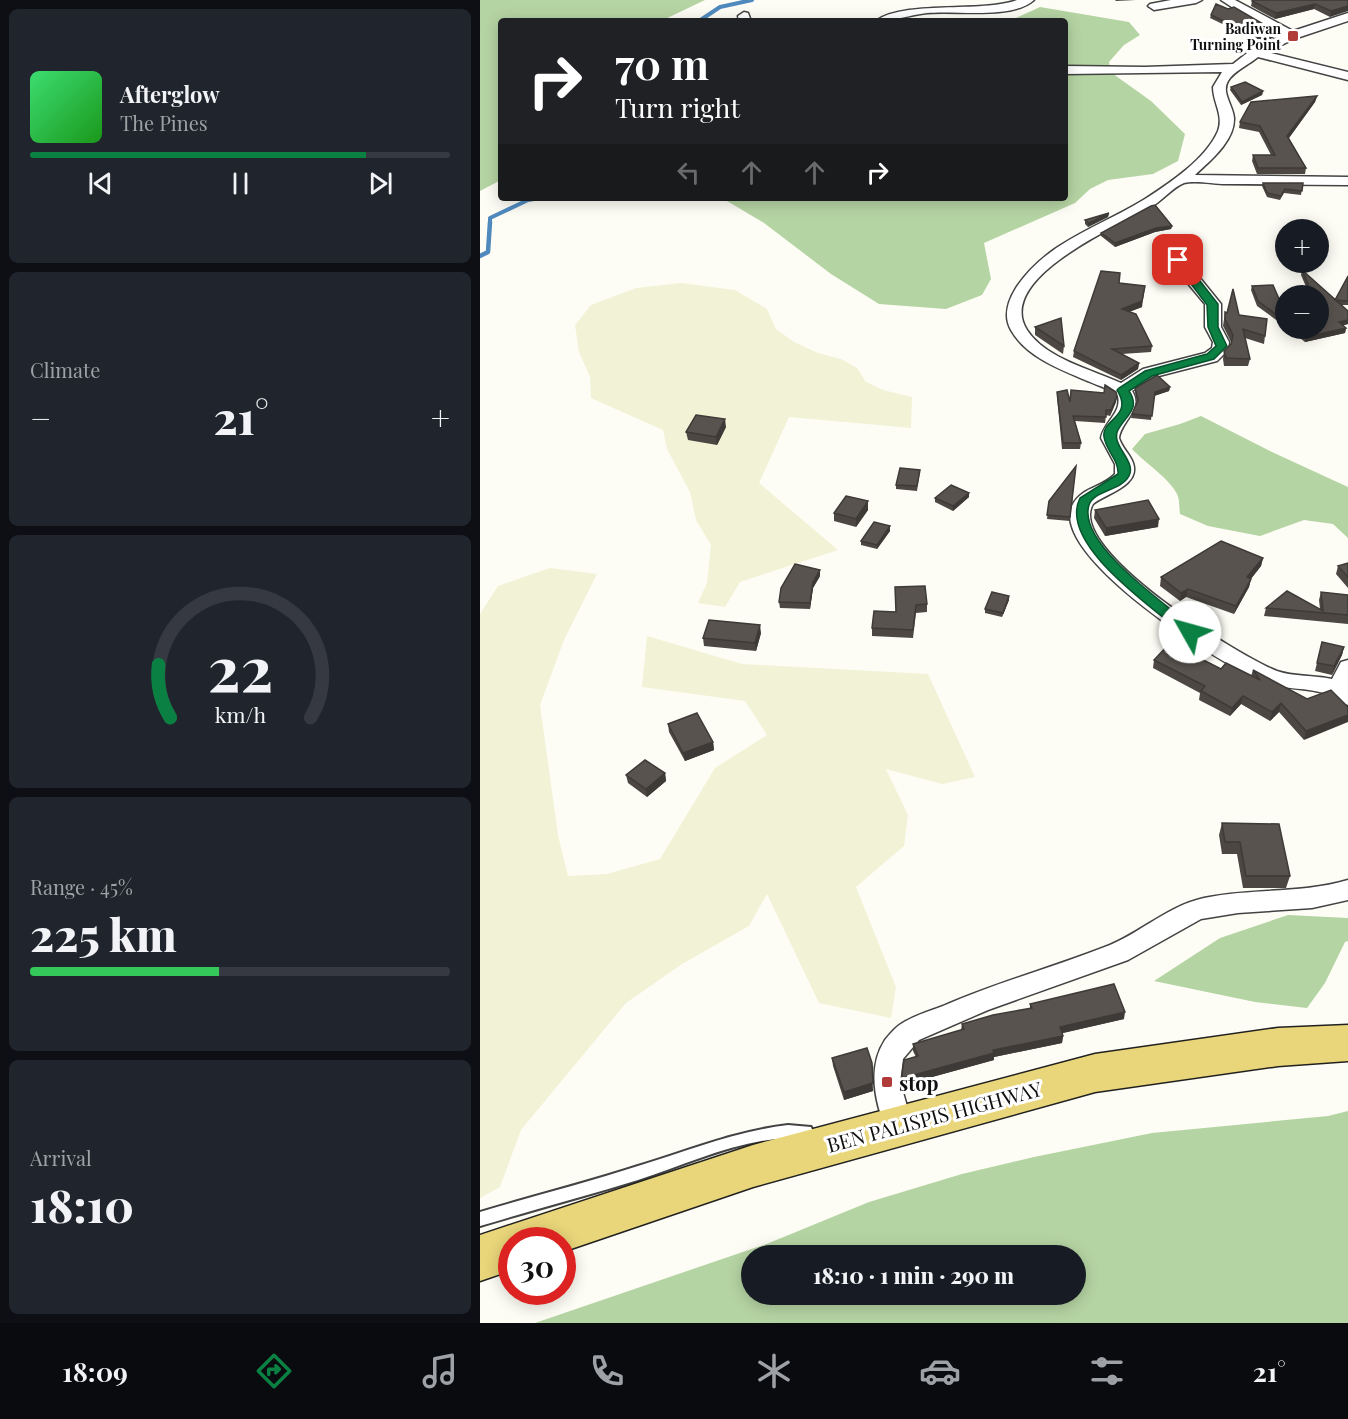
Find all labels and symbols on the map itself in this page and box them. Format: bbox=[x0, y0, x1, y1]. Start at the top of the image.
place label: Badiwan Turning Point bbox=[1190, 19, 1281, 54]
marker: Badiwan Turning Point bbox=[1286, 29, 1300, 43]
pin bbox=[1152, 234, 1203, 285]
position arrow bbox=[1158, 600, 1222, 664]
place label: stop bbox=[899, 1069, 939, 1096]
street label: BEN PALISPIS HIGHWAY bbox=[823, 1074, 1045, 1158]
marker: stop bbox=[880, 1075, 894, 1089]
speed limit sign: 30 bbox=[498, 1227, 576, 1305]

